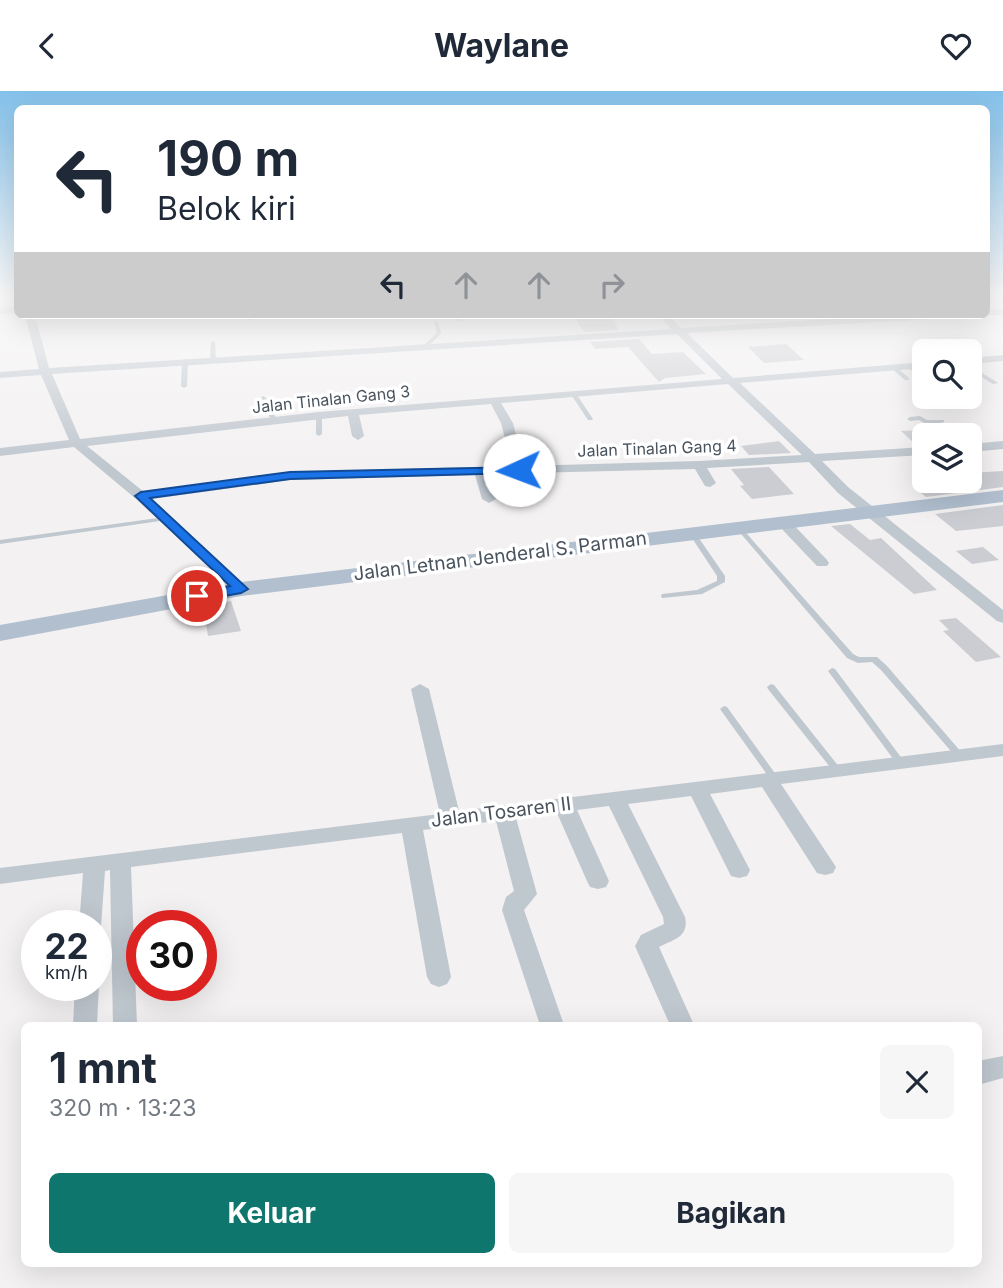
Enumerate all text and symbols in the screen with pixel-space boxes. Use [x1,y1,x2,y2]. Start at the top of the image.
text: Waylane [434,26,569,65]
icon: back [28,27,66,65]
icon: heart [937,27,975,65]
text: 190 m [157,129,299,188]
icon: left [42,133,133,224]
text: Belok kiri [157,189,296,228]
icon: left [374,266,412,304]
icon: ahead [447,266,485,304]
icon: ahead [520,266,558,304]
icon: right [593,266,631,304]
map controls [912,339,982,493]
button: search [912,339,982,409]
street label: Jalan Tinalan Gang 3 [251,381,411,417]
button: layers [912,423,982,493]
position arrow [482,433,556,507]
street label: Jalan Tinalan Gang 4 [577,435,737,461]
street label: Jalan Letnan Jenderal S. Parman [352,527,648,585]
pin [167,566,227,626]
icon: arrive [178,577,216,615]
street label: Jalan Tosaren II [430,792,572,832]
speed limit sign: 30 [126,910,217,1001]
text: 22 [44,925,89,967]
text: km/h [45,962,88,983]
text: 1 mnt [49,1042,157,1093]
button: close [880,1045,954,1119]
text: 320 m · 13:23 [49,1094,196,1122]
button: Keluar [49,1173,495,1253]
button: Bagikan [509,1173,954,1253]

